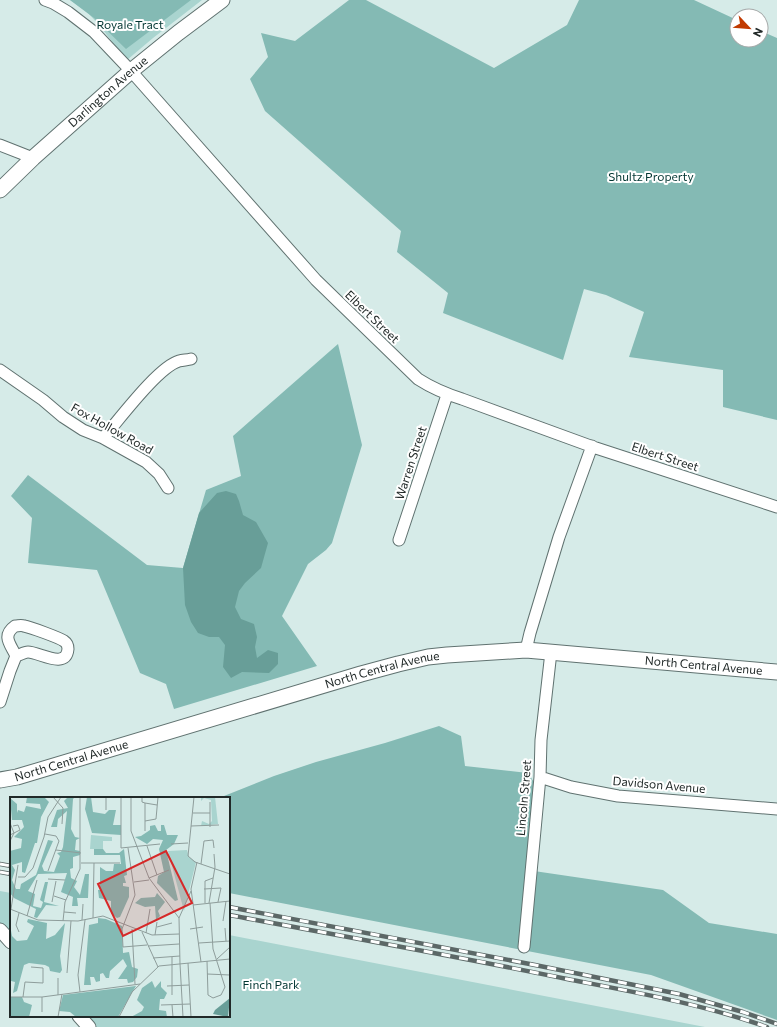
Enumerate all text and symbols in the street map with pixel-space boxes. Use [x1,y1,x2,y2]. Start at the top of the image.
north arrow [729,8,769,48]
park label: Royale Tract [96,17,164,31]
text: N [751,26,766,39]
street label: Darlington Avenue [65,53,150,130]
park label: Shultz Property [608,169,694,183]
street label: Elbert Street [343,287,403,346]
street label: Fox Hollow Road [69,400,156,456]
street label: Warren Street [392,424,429,501]
street label: Elbert Street [630,439,701,473]
street label: North Central Avenue [323,648,440,690]
street label: North Central Avenue [644,652,763,677]
street label: North Central Avenue [13,736,130,783]
street label: Lincoln Street [513,759,533,836]
street label: Davidson Avenue [612,773,706,795]
inset map [10,797,230,1017]
park label: Finch Park [242,977,300,991]

